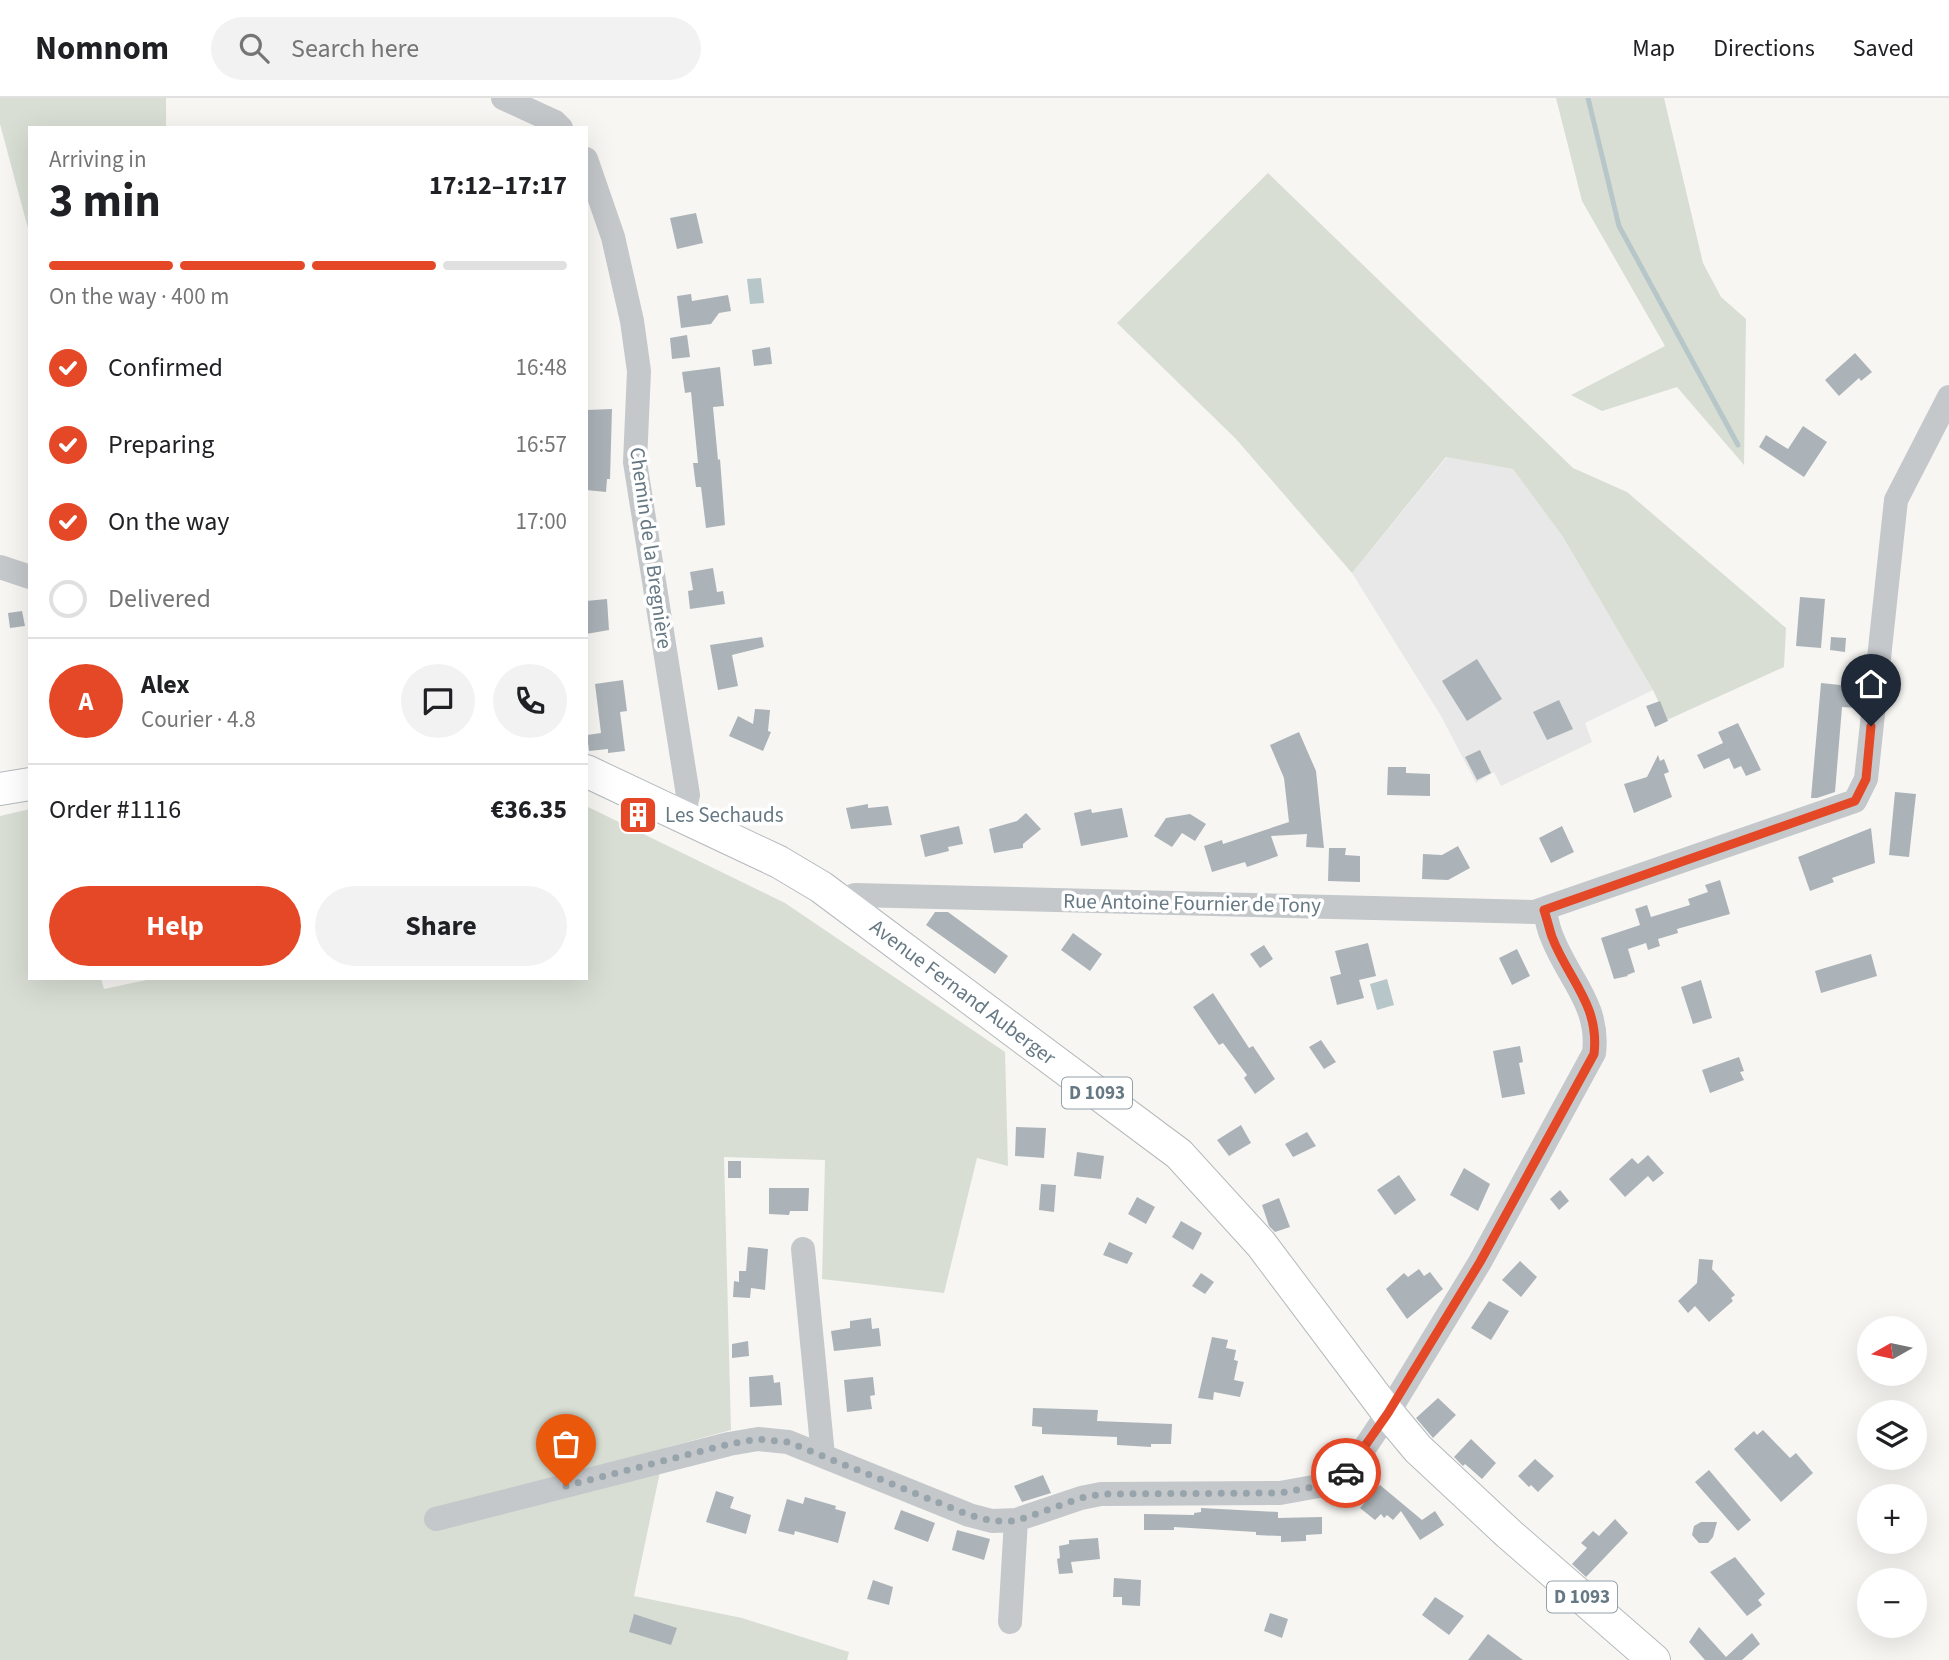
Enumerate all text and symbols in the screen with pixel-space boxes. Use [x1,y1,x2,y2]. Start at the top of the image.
search box [211,17,701,80]
text: Nomnom [35,25,169,72]
icon: search [235,29,273,67]
text: Search here [291,30,419,67]
text: Map [1632,31,1675,66]
text: Directions [1713,31,1815,66]
text: Saved [1853,31,1914,66]
text: Arriving in [49,143,147,176]
text: 17:12–17:17 [429,167,567,204]
text: 3 min [49,169,161,234]
text: On the way · 400 m [49,280,229,313]
icon: check [49,349,87,387]
text: Confirmed [108,349,223,386]
text: 16:48 [516,351,567,384]
icon: check [49,426,87,464]
text: Preparing [108,426,214,463]
text: 16:57 [516,428,567,461]
street label: Chemin de la Bregnière [622,445,680,651]
icon: check [49,503,87,541]
text: On the way [108,503,229,540]
text: 17:00 [516,505,567,538]
text: Delivered [108,580,211,617]
pin [1841,654,1901,726]
button: chat [401,664,475,738]
button: phone [493,664,567,738]
icon: home [1852,665,1890,703]
text: Alex [141,666,190,703]
text: A [79,683,93,720]
text: Courier · 4.8 [141,703,256,736]
text: Order #1116 [49,791,181,828]
text: €36.35 [491,791,567,828]
building icon: Les Sechauds [617,794,659,836]
place label: Les Sechauds [665,800,784,830]
button: Help [49,886,301,966]
button: Share [315,886,567,966]
street label: Rue Antoine Fournier de Tony [1063,886,1321,920]
street label: Avenue Fernand Auberger [864,912,1063,1072]
road number: D 1093 [1062,1077,1132,1108]
north arrow [1857,1316,1927,1386]
map controls [1857,1316,1927,1638]
button: layers [1857,1400,1927,1470]
pin [536,1414,596,1486]
icon: bag [547,1425,585,1463]
courier [1311,1438,1381,1508]
icon: car [1327,1454,1365,1492]
button: + [1857,1484,1927,1554]
button: − [1857,1568,1927,1638]
road number: D 1093 [1547,1582,1617,1612]

